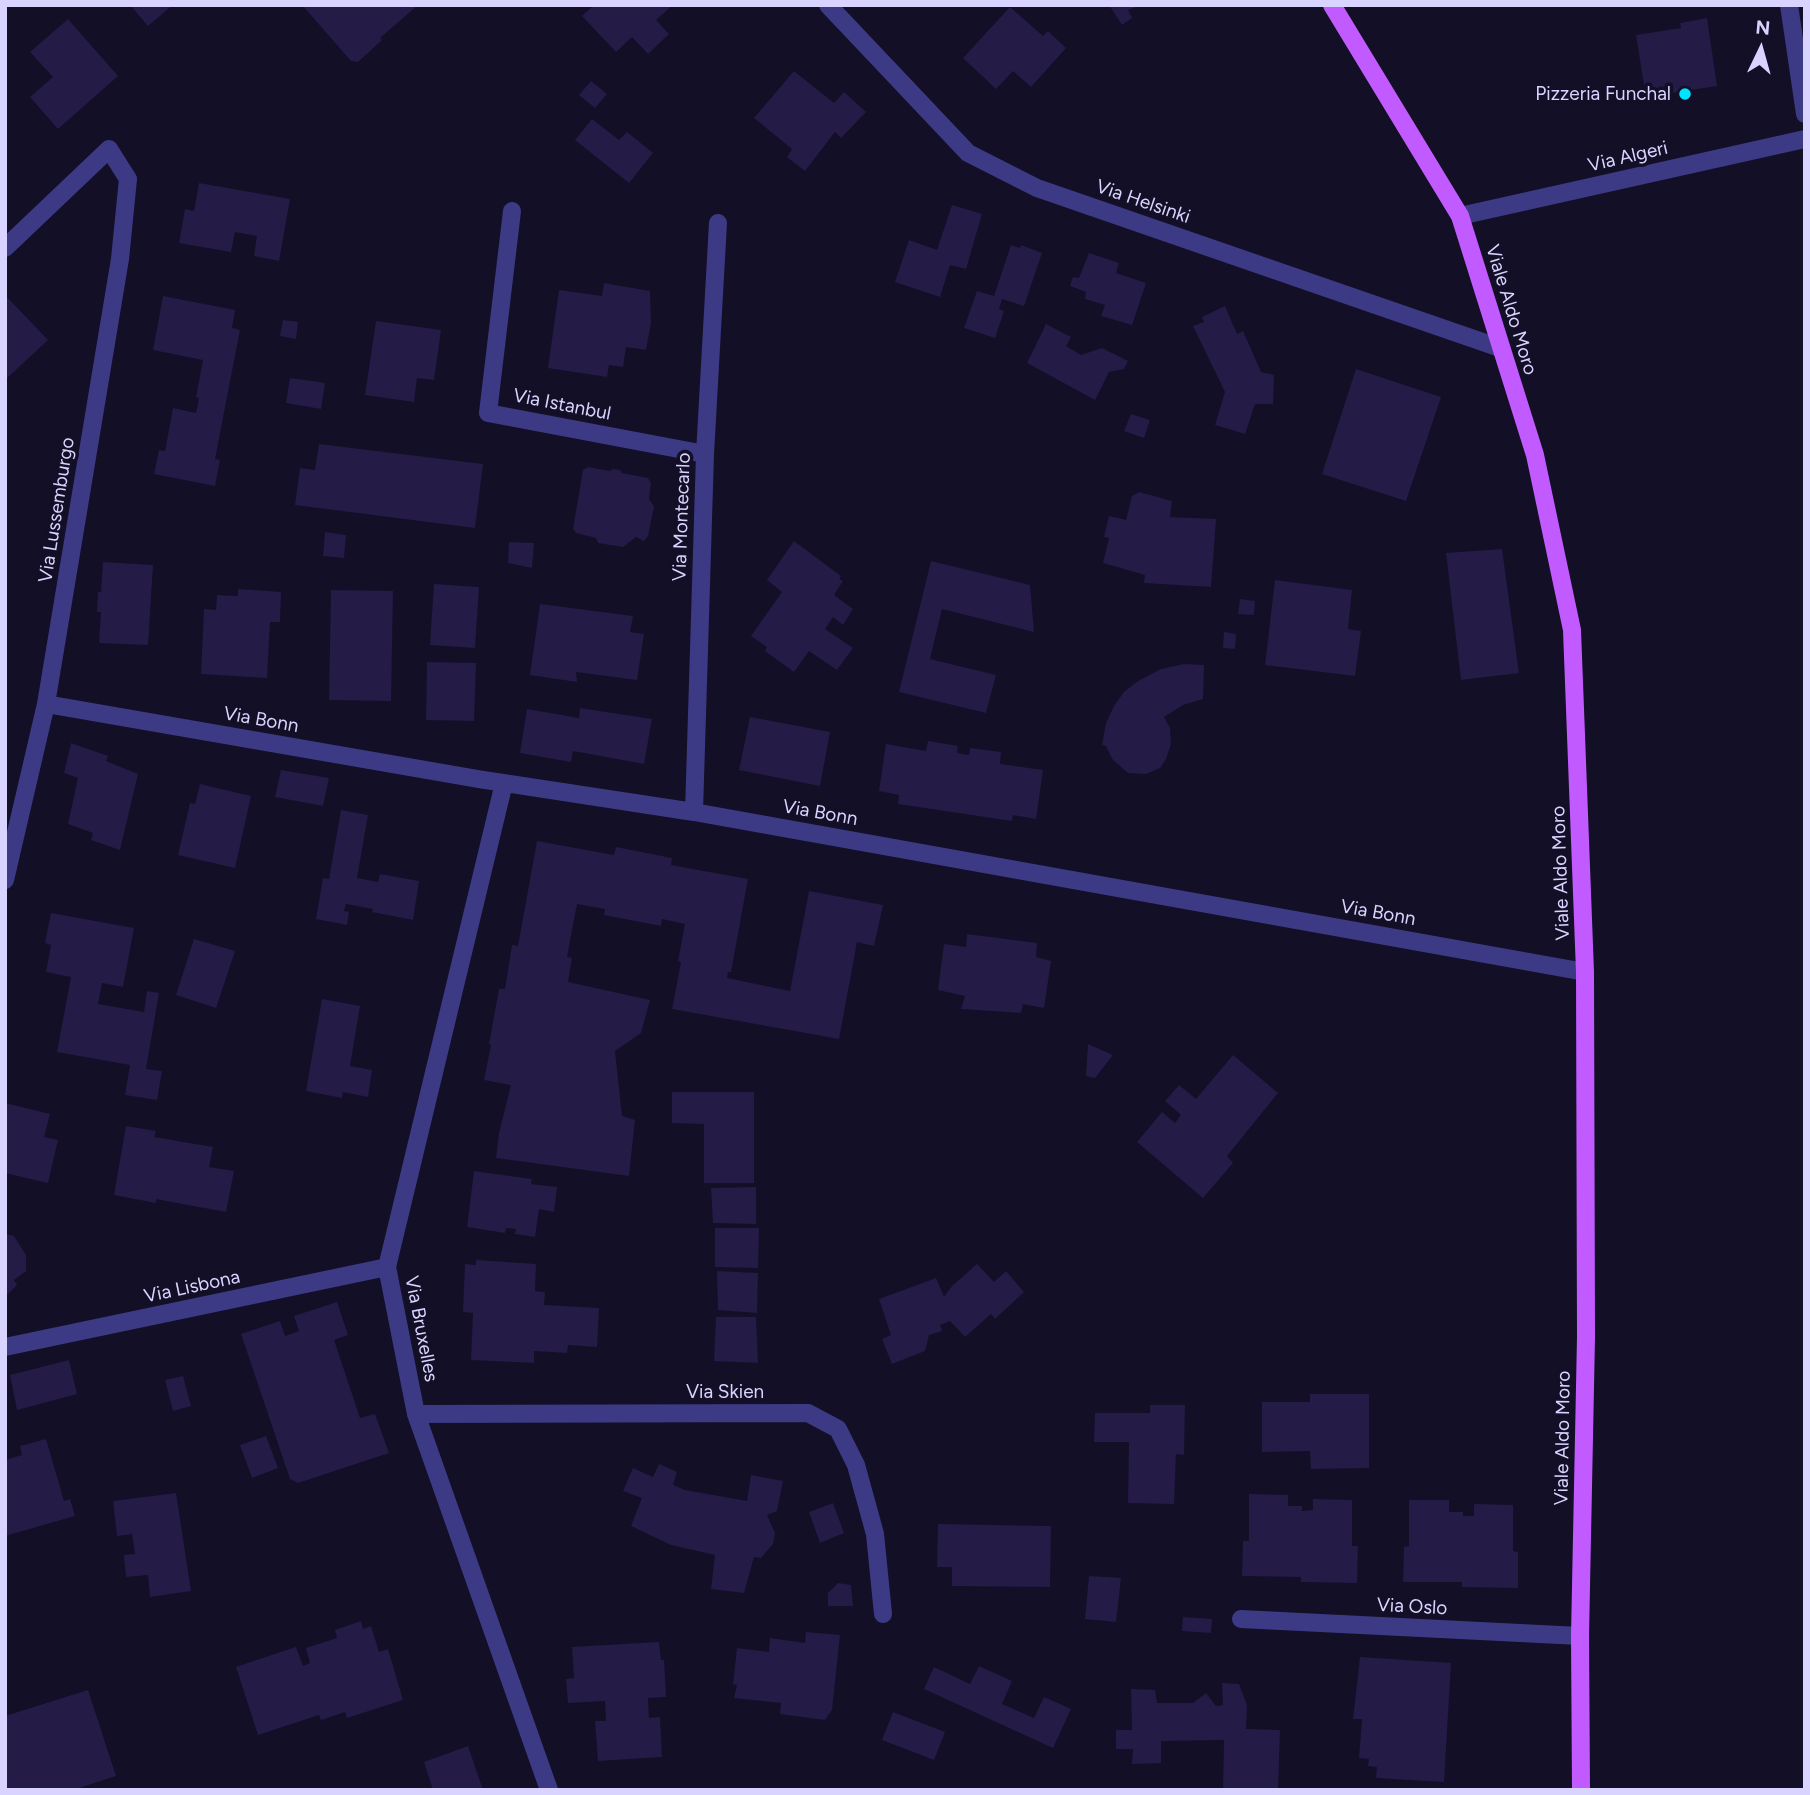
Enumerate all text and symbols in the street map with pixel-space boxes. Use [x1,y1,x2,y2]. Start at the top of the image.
north arrow [1726,14,1796,84]
text: N [1755,15,1771,40]
place label: Pizzeria Funchal [1535,83,1671,105]
marker: Pizzeria Funchal [1677,86,1693,102]
street label: Via Algeri [1586,137,1670,177]
street label: Via Helsinki [1093,175,1193,229]
street label: Viale Aldo Moro [1480,242,1542,378]
street label: Via Istanbul [511,384,613,426]
street label: Via Lussemburgo [34,436,80,584]
street label: Via Montecarlo [668,452,696,582]
street label: Via Bonn [222,702,300,738]
street label: Via Bonn [781,795,859,831]
street label: Viale Aldo Moro [1547,805,1575,941]
street label: Via Bonn [1339,895,1417,931]
street label: Via Lisbona [142,1266,242,1308]
street label: Via Bruxelles [400,1274,442,1384]
street label: Viale Aldo Moro [1550,1370,1576,1506]
street label: Via Skien [686,1381,764,1403]
street label: Via Oslo [1376,1594,1448,1620]

